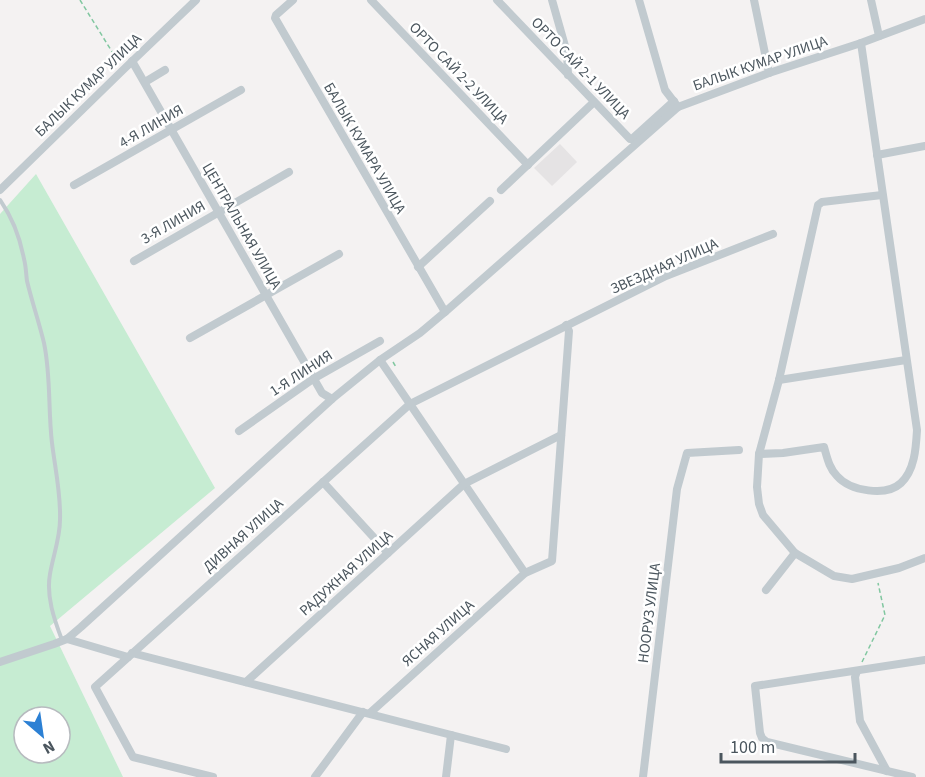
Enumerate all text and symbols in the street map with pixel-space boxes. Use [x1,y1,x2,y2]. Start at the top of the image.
street label: ОРТО САЙ 2-1 УЛИЦА [526,13,636,125]
street label: ОРТО САЙ 2-2 УЛИЦА [404,18,514,130]
street label: БАЛЫК КУМАР УЛИЦА [30,28,147,142]
street label: БАЛЫК КУМАР УЛИЦА [690,30,831,96]
street label: БАЛЫК КУМАРА УЛИЦА [318,79,411,218]
street label: 4-Я ЛИНИЯ [115,100,187,153]
street label: ЦЕНТРАЛЬНАЯ УЛИЦА [197,159,287,294]
street label: 3-Я ЛИНИЯ [137,196,209,249]
street label: ЗВЕЗДНАЯ УЛИЦА [607,233,722,300]
street label: 1-Я ЛИНИЯ [266,345,337,402]
street label: ДИВНАЯ УЛИЦА [199,493,289,577]
street label: РАДУЖНАЯ УЛИЦА [295,525,398,621]
street label: НООРУЗ УЛИЦА [633,561,666,664]
street label: ЯСНАЯ УЛИЦА [398,595,480,672]
north arrow [12,705,72,765]
scale bar [721,726,854,764]
text: N [39,735,59,759]
text: 100 m [730,735,775,760]

